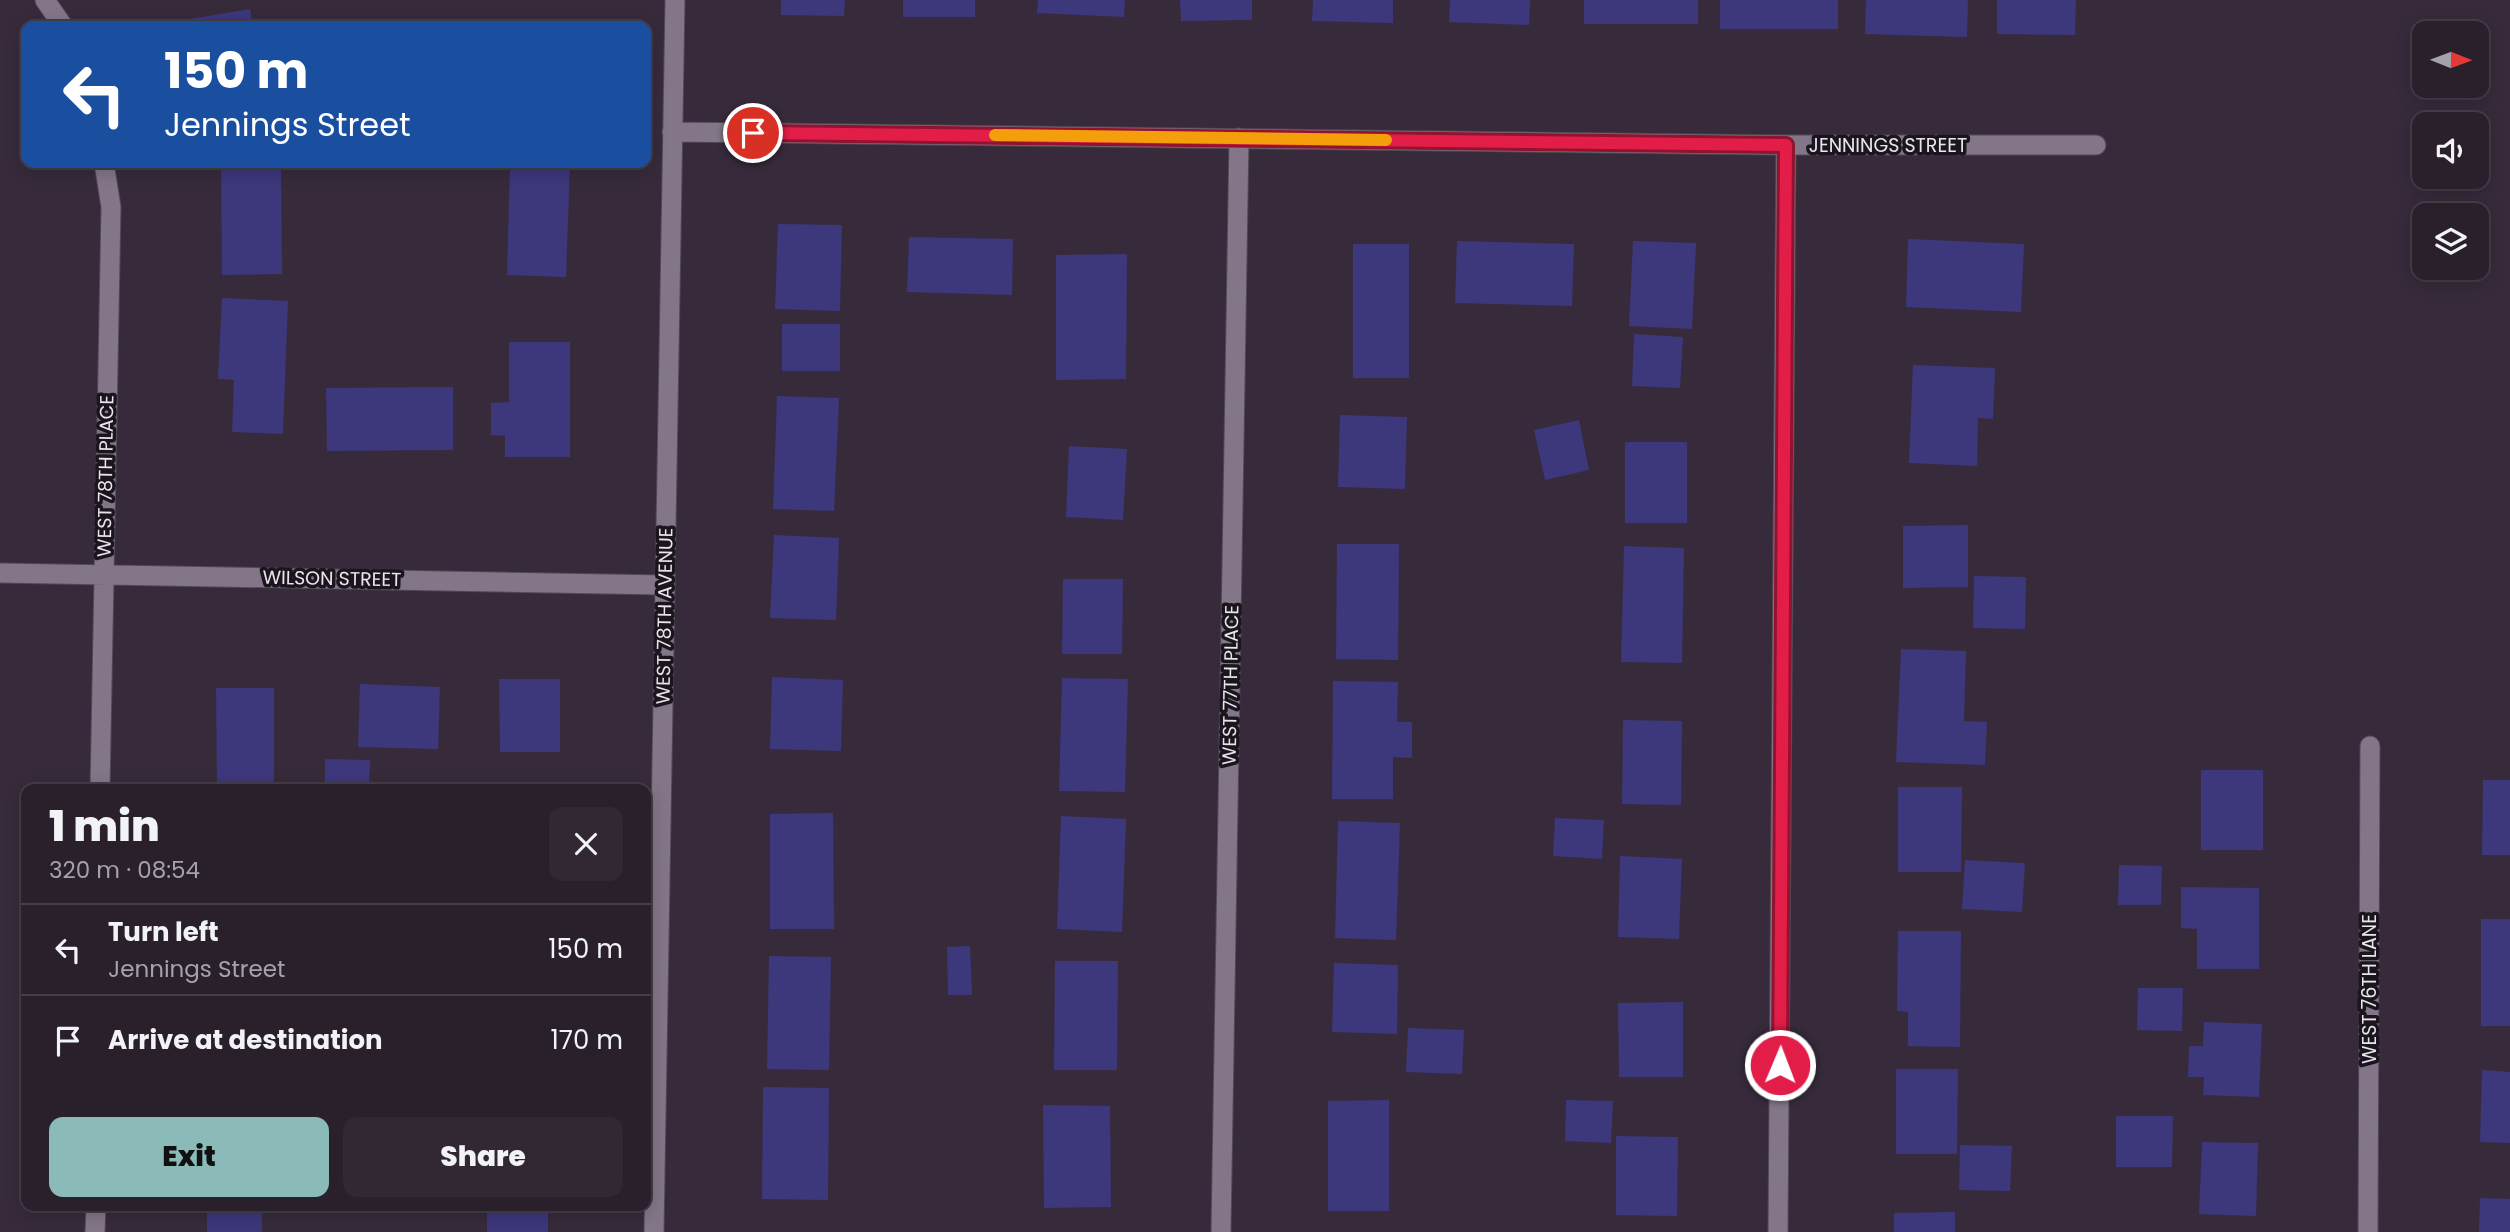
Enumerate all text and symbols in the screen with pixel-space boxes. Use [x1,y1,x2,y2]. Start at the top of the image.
north arrow [2412,21,2488,98]
map controls [2412,21,2489,280]
text: 150 m [164,37,309,105]
icon: left [49,49,140,140]
text: Jennings Street [164,102,411,147]
pin [723,103,783,163]
button: sound [2412,112,2489,189]
icon: arrive [734,114,772,152]
street label: JENNINGS STREET [1809,132,1967,159]
button: layers [2412,203,2489,280]
street label: WEST 78TH PLACE [91,395,120,557]
street label: WEST 78TH AVENUE [649,527,680,705]
street label: WILSON STREET [262,564,402,593]
street label: WEST 77TH PLACE [1216,605,1245,765]
text: 1 min [49,797,160,856]
button: close [549,807,623,881]
text: 320 m · 08:54 [49,854,200,886]
text: Turn left [108,914,219,950]
street label: WEST 76TH LANE [2356,914,2383,1064]
icon: left [49,931,87,969]
text: 150 m [548,931,623,967]
text: Jennings Street [108,953,285,985]
icon: arrive [49,1022,87,1060]
text: Arrive at destination [108,1022,383,1058]
text: 170 m [550,1022,623,1058]
position arrow [1743,1028,1817,1102]
button: Exit [49,1117,329,1197]
button: Share [343,1117,623,1197]

